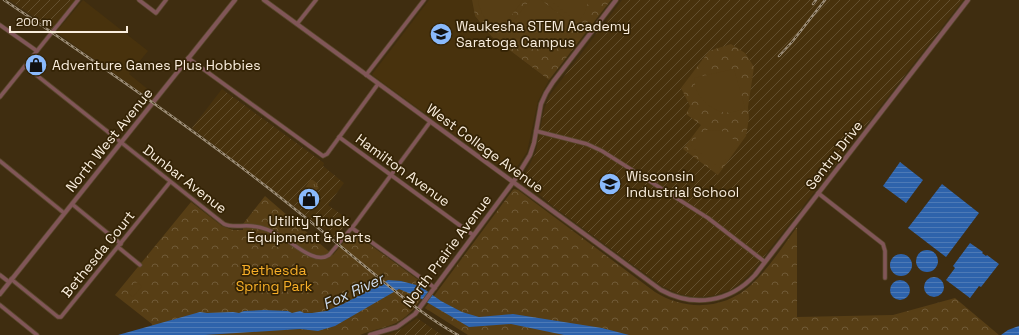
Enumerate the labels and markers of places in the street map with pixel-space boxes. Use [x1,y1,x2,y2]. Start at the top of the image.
place label: Waukesha STEM Academy Saratoga Campus [456,17,630,51]
school or university icon: Waukesha STEM Academy Saratoga Campus [428,21,454,47]
shop icon: Adventure Games Plus Hobbies [23,52,49,78]
place label: Adventure Games Plus Hobbies [52,56,261,74]
place label: Wisconsin Industrial School [626,167,739,201]
school or university icon: Wisconsin Industrial School [597,171,623,197]
shop icon: Utility Truck Equipment & Parts [296,186,322,212]
place label: Utility Truck Equipment & Parts [247,212,371,246]

